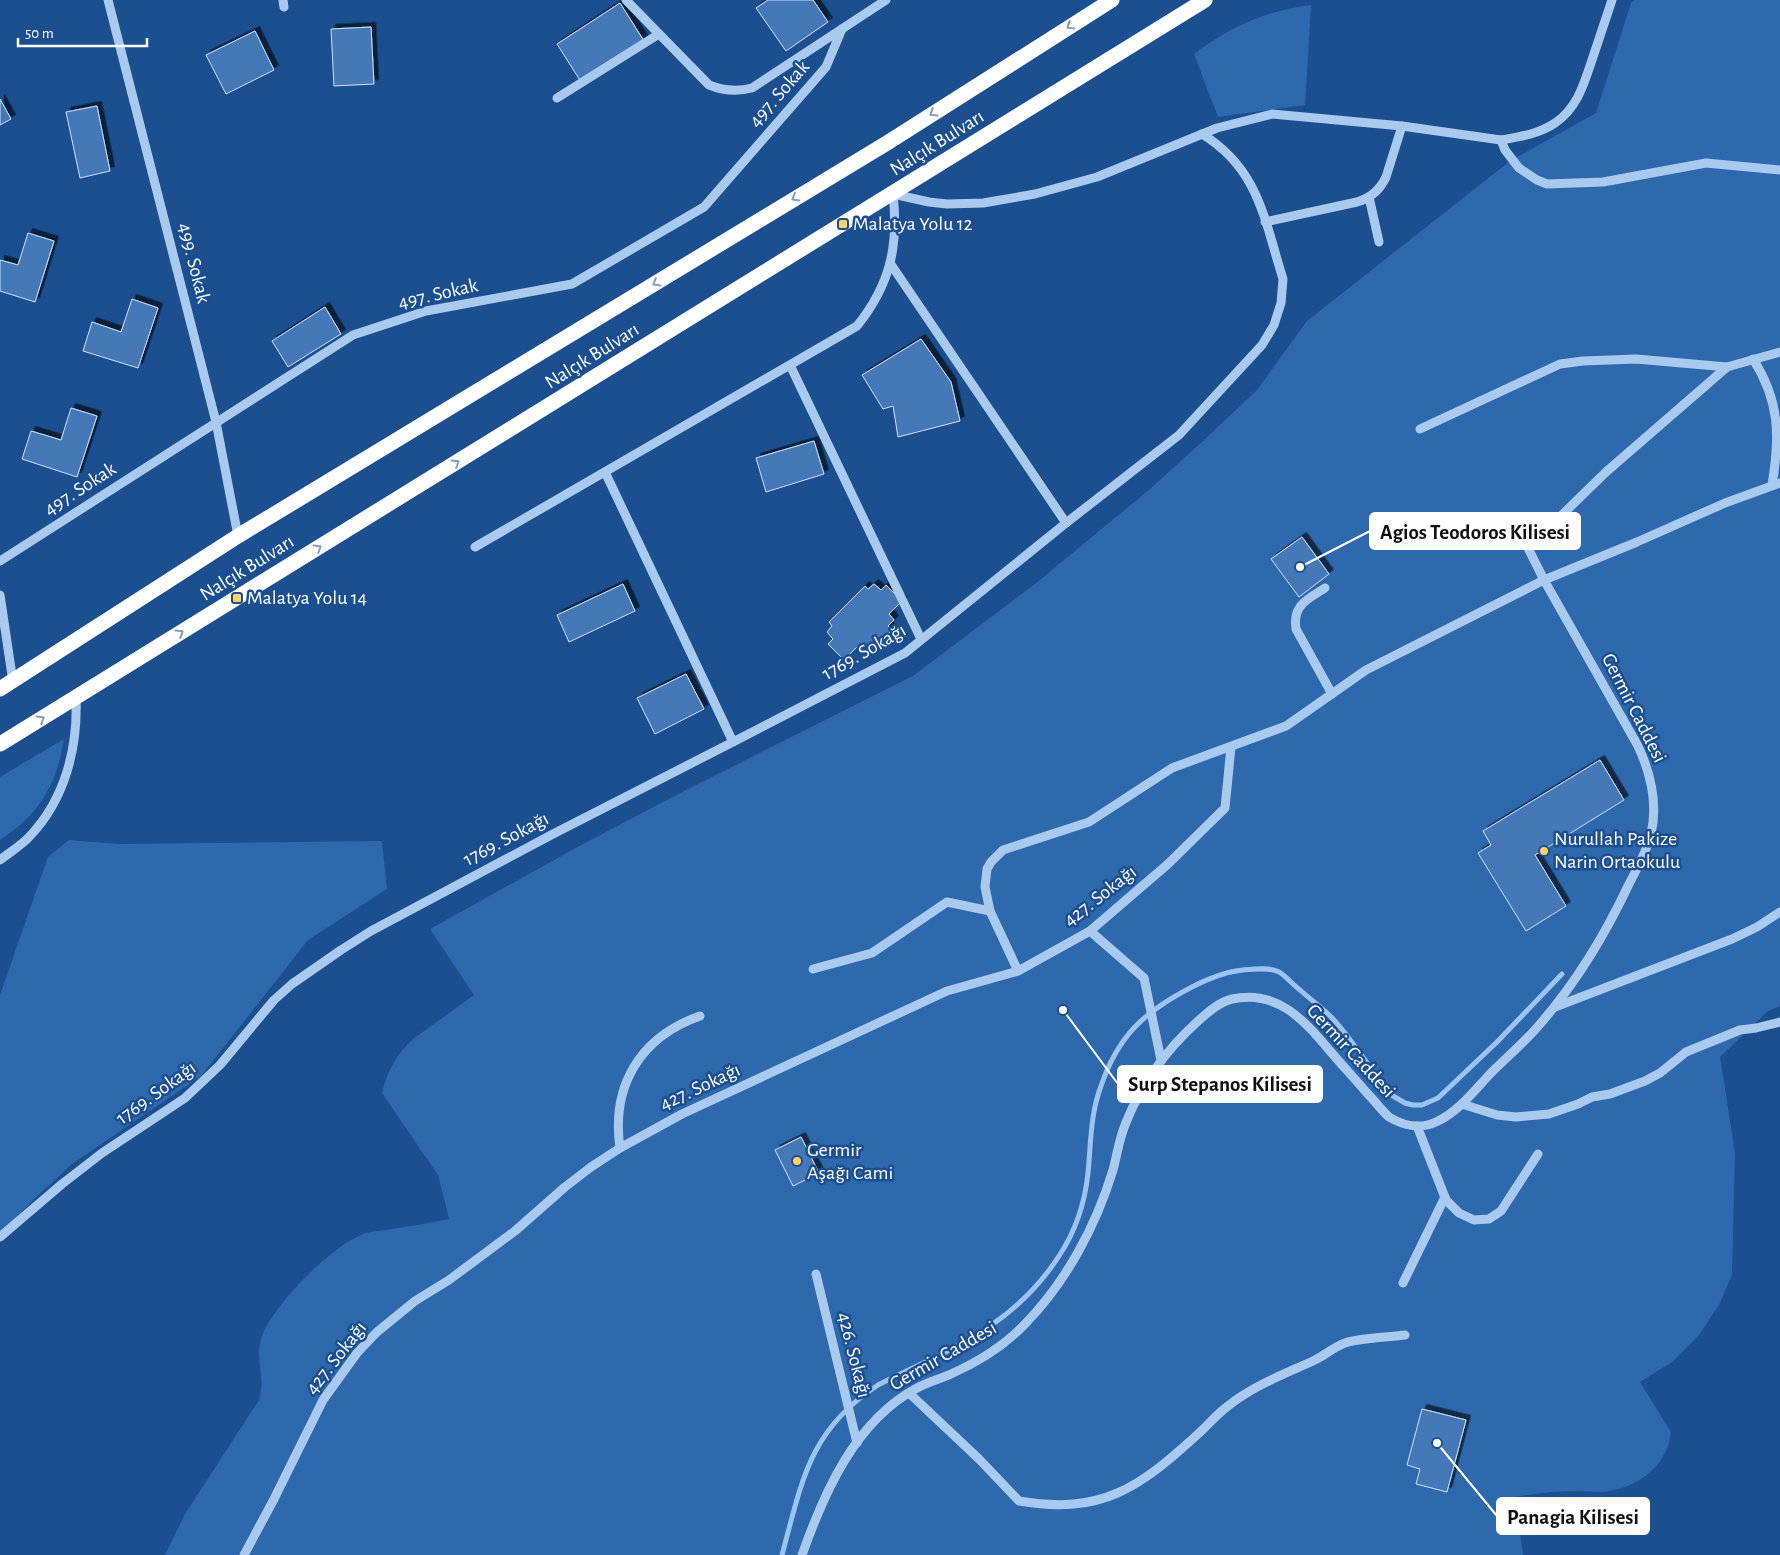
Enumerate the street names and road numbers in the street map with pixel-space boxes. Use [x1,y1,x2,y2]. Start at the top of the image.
street label: 497. Sokak [745,57,813,131]
street label: Nalçık Bulvarı [886,106,988,180]
street label: 499. Sokak [174,221,214,305]
street label: 497. Sokak [396,275,480,313]
street label: Nalçık Bulvarı [541,319,643,393]
street label: 497. Sokak [41,459,119,519]
street label: Nalçık Bulvarı [196,531,298,605]
street label: 1769. Sokağı [819,620,909,684]
street label: Germir Caddesi [1598,650,1670,766]
street label: 1769. Sokağı [460,808,552,870]
street label: 427. Sokağı [1060,862,1140,930]
street label: Germir Caddesi [1303,1000,1399,1102]
street label: 1769. Sokağı [112,1057,200,1129]
street label: 427. Sokağı [657,1060,743,1114]
street label: 426. Sokağı [834,1310,874,1400]
street label: Germir Caddesi [886,1317,1000,1395]
street label: 427. Sokağı [302,1318,370,1398]

